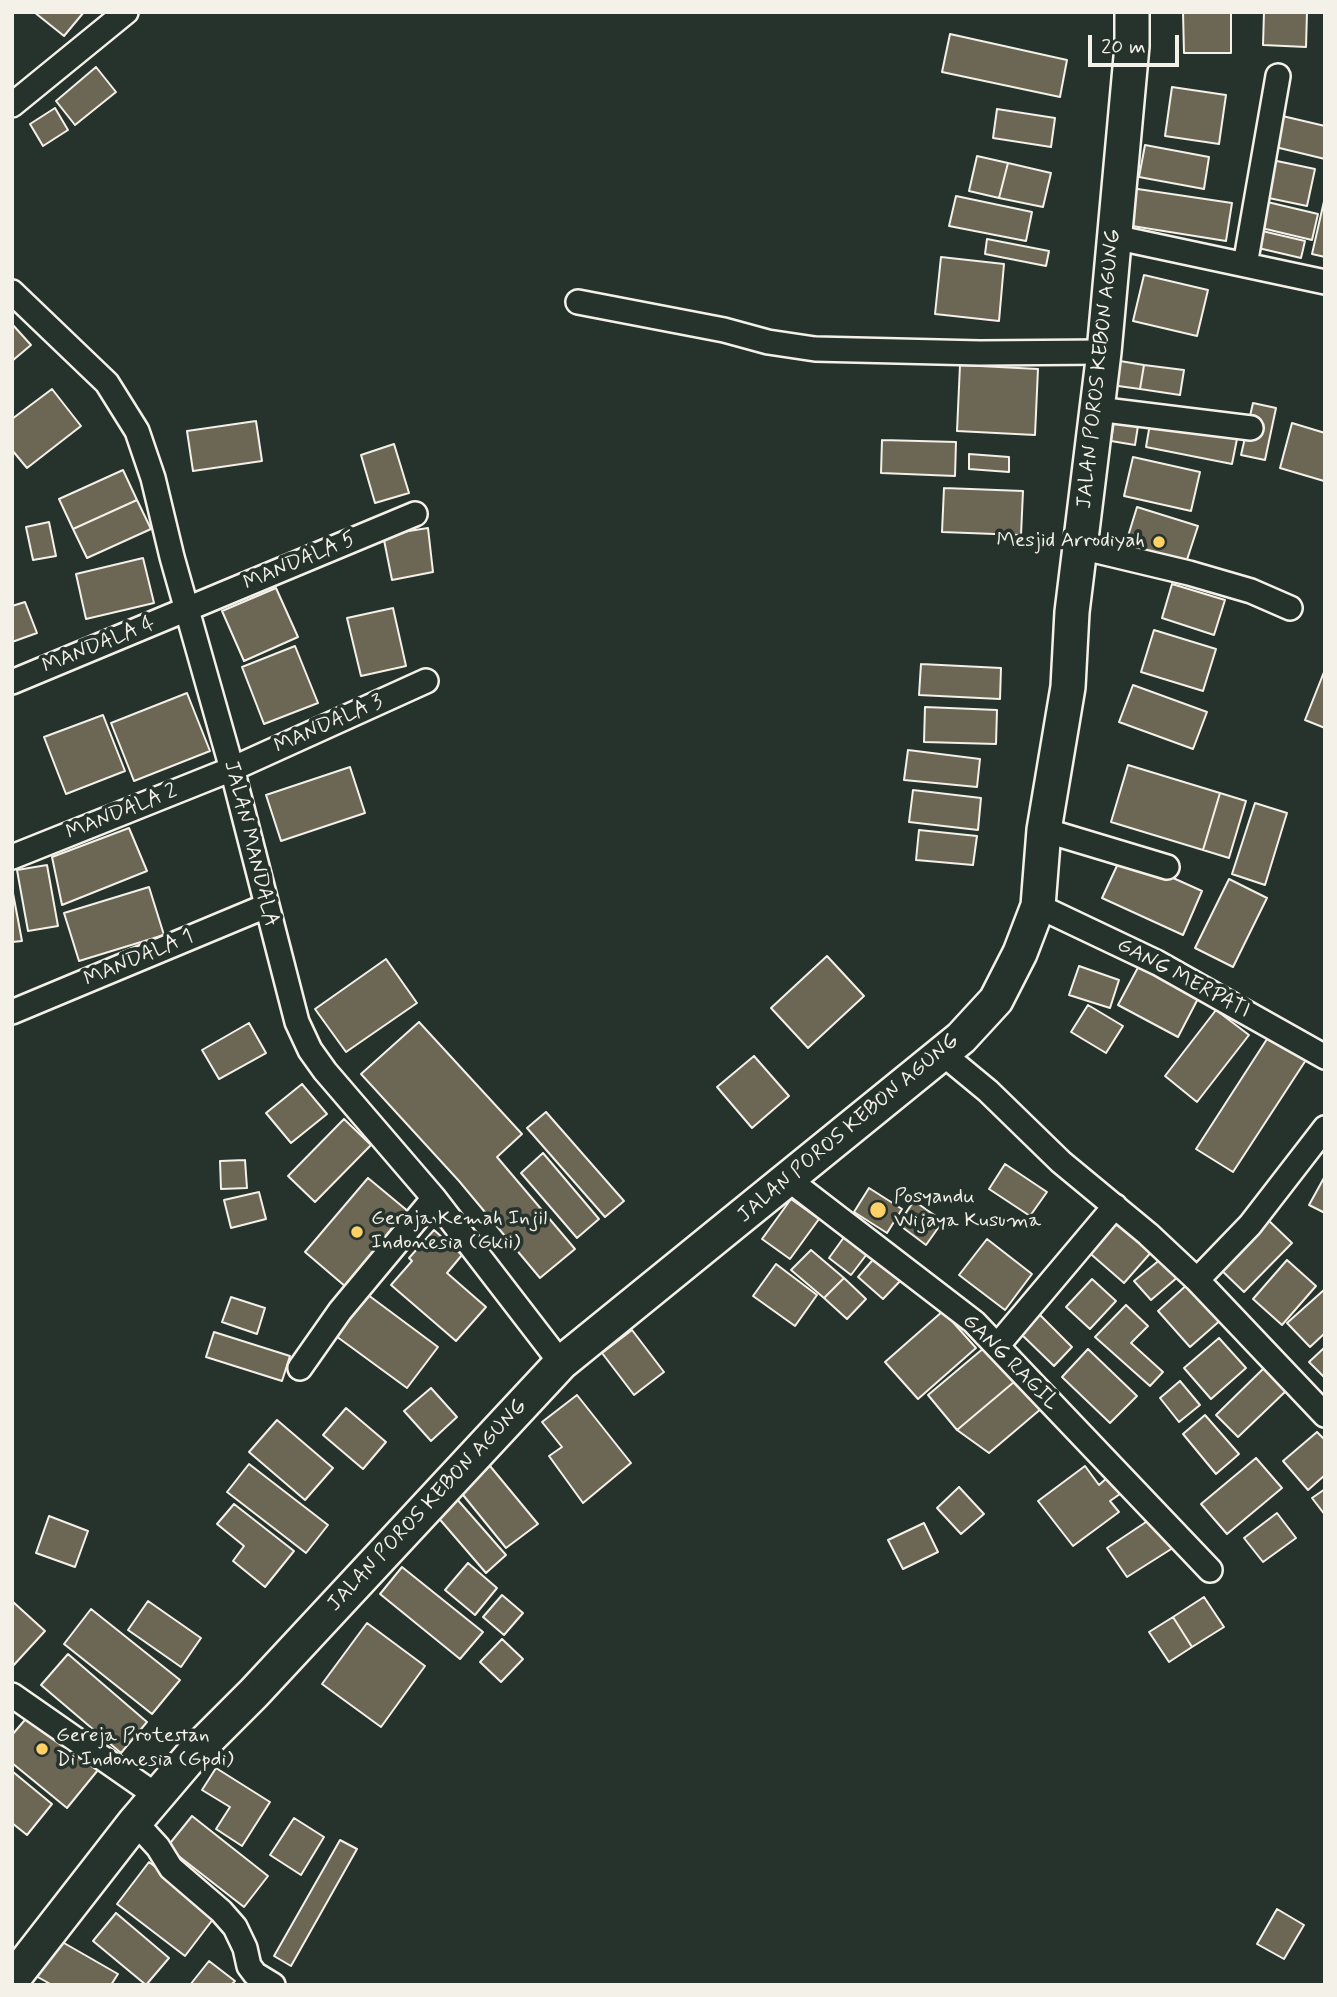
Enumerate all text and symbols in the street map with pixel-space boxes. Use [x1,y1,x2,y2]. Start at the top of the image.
scale bar [1092,21,1183,65]
text: 20 m [1101,33,1146,61]
street label: JALAN POROS KEBON AGUNG [1073,228,1127,510]
street label: MANDALA 5 [240,527,360,597]
place label: Mesjid Arrodiyah [997,529,1145,555]
marker: Mesjid Arrodiyah [1151,534,1167,550]
street label: MANDALA 4 [39,612,159,680]
street label: MANDALA 3 [271,690,387,760]
street label: JALAN MANDALA [217,758,283,930]
street label: MANDALA 2 [63,779,181,847]
street label: MANDALA 1 [81,925,197,993]
street label: GANG MERPATI [1112,933,1254,1025]
street label: JALAN POROS KEBON AGUNG [733,1029,965,1229]
place label: Posyandu Wijaya Kusuma [894,1185,1041,1235]
marker: Posyandu Wijaya Kusuma [868,1200,888,1220]
place label: Geraja Kemah Injil Indonesia (Gkii) [371,1207,547,1257]
marker: Geraja Kemah Injil Indonesia (Gkii) [349,1224,365,1240]
street label: GANG RAGIL [956,1309,1064,1417]
street label: JALAN POROS KEBON AGUNG [323,1395,533,1617]
place label: Gereja Protestan Di Indonesia (Gpdi) [56,1724,234,1774]
marker: Gereja Protestan Di Indonesia (Gpdi) [34,1741,50,1757]

